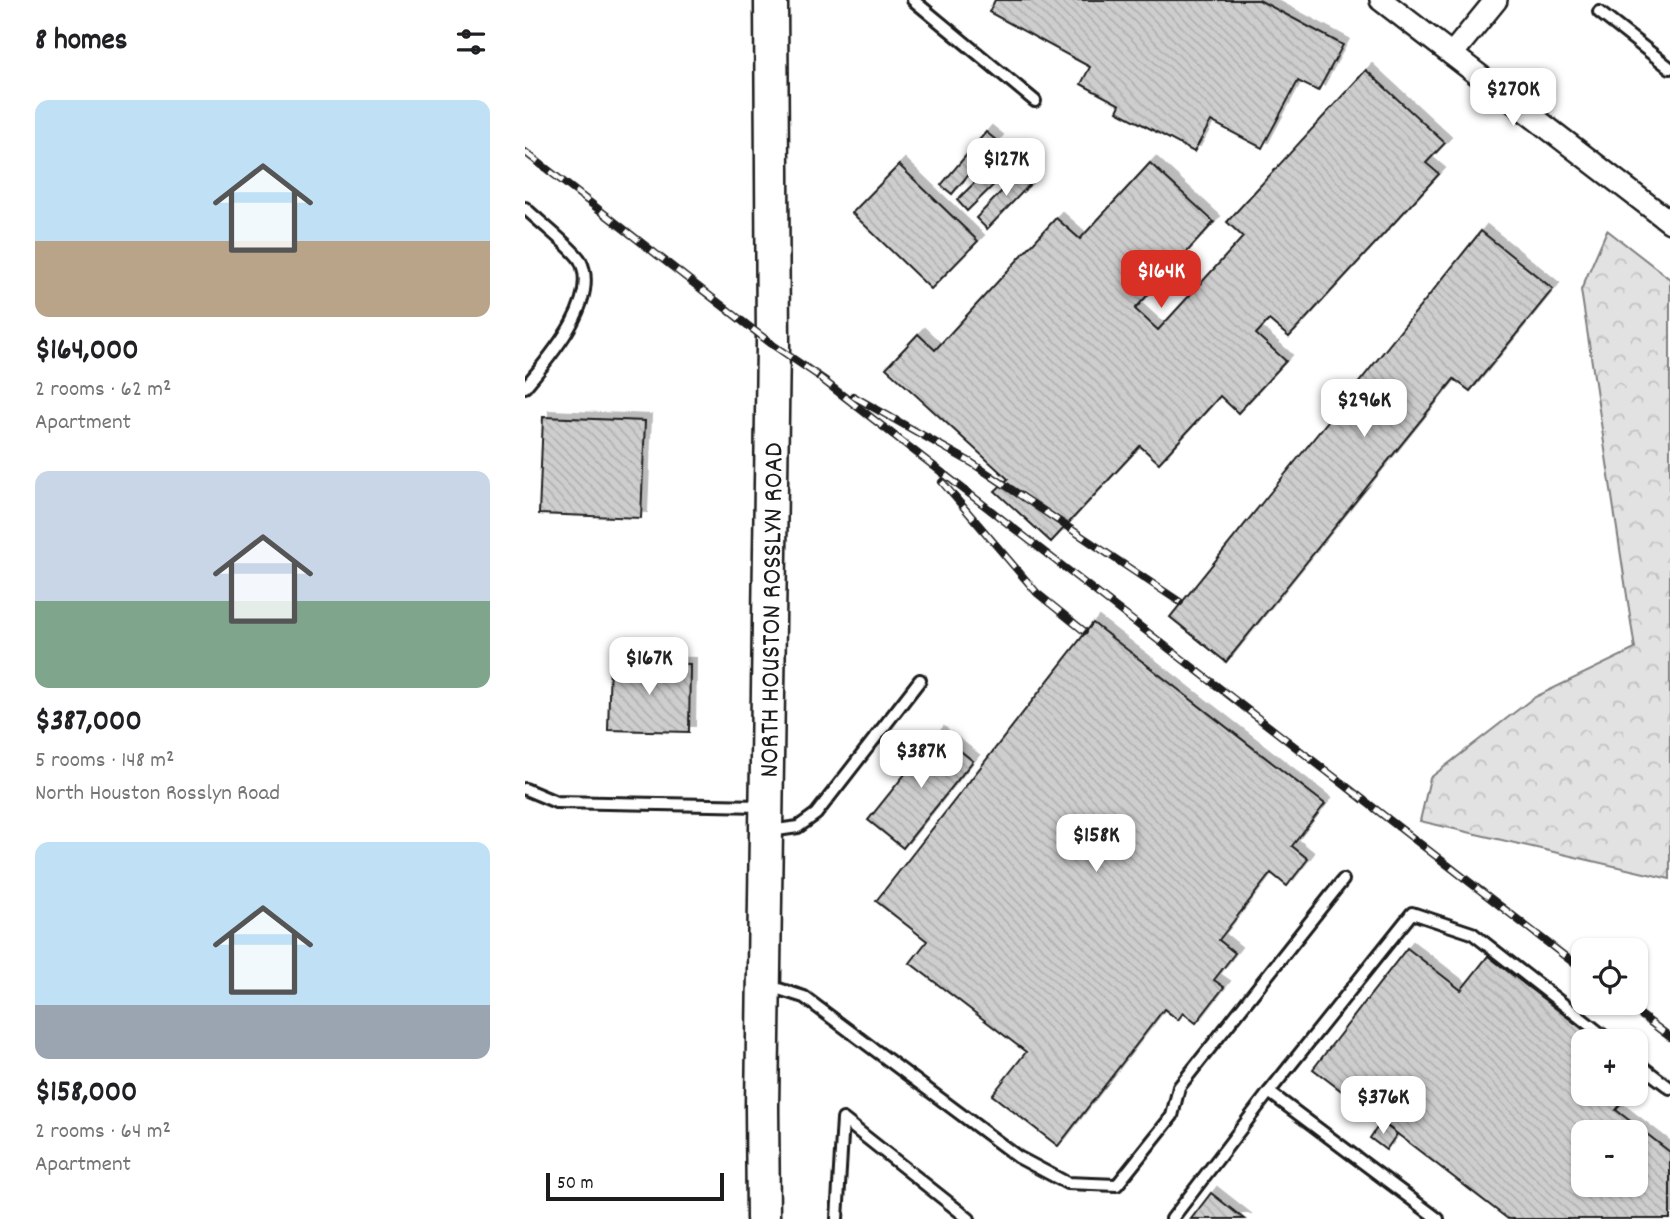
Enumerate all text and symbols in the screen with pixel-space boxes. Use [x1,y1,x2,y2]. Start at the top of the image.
text: 8 homes [35,21,127,64]
icon: filters [452,23,490,61]
pin: $270K [1464,68,1562,128]
text: $270K [1486,74,1540,107]
pin: $127K [957,138,1055,198]
text: $127K [983,144,1029,177]
icon: home [200,145,326,271]
pin: $164K [1112,250,1210,310]
text: $164K [1137,256,1185,289]
text: $164,000 [35,331,139,374]
text: 2 rooms · 62 m² [35,374,171,407]
pin: $296K [1315,380,1413,439]
text: $296K [1337,385,1391,418]
text: Apartment [35,407,131,440]
street label: NORTH HOUSTON ROSSLYN ROAD [752,442,797,778]
icon: home [200,516,326,642]
pin: $167K [600,638,698,697]
text: $167K [625,643,673,676]
text: $387,000 [35,702,142,745]
pin: $387K [872,730,970,790]
text: $387K [896,736,946,769]
text: 5 rooms · 148 m² [35,745,174,778]
text: North Houston Rosslyn Road [35,778,280,811]
pin: $158K [1047,814,1145,874]
text: $158K [1072,820,1120,853]
icon: home [200,887,326,1013]
map controls [1571,938,1648,1197]
button: locate [1571,938,1648,1015]
button: + [1571,1029,1648,1106]
text: $158,000 [35,1073,137,1116]
pin: $376K [1334,1076,1432,1136]
text: $376K [1357,1082,1409,1115]
text: 2 rooms · 64 m² [35,1116,171,1149]
button: − [1571,1120,1648,1197]
text: Apartment [35,1149,131,1182]
scale bar [546,1170,725,1202]
text: 50 m [557,1171,594,1198]

